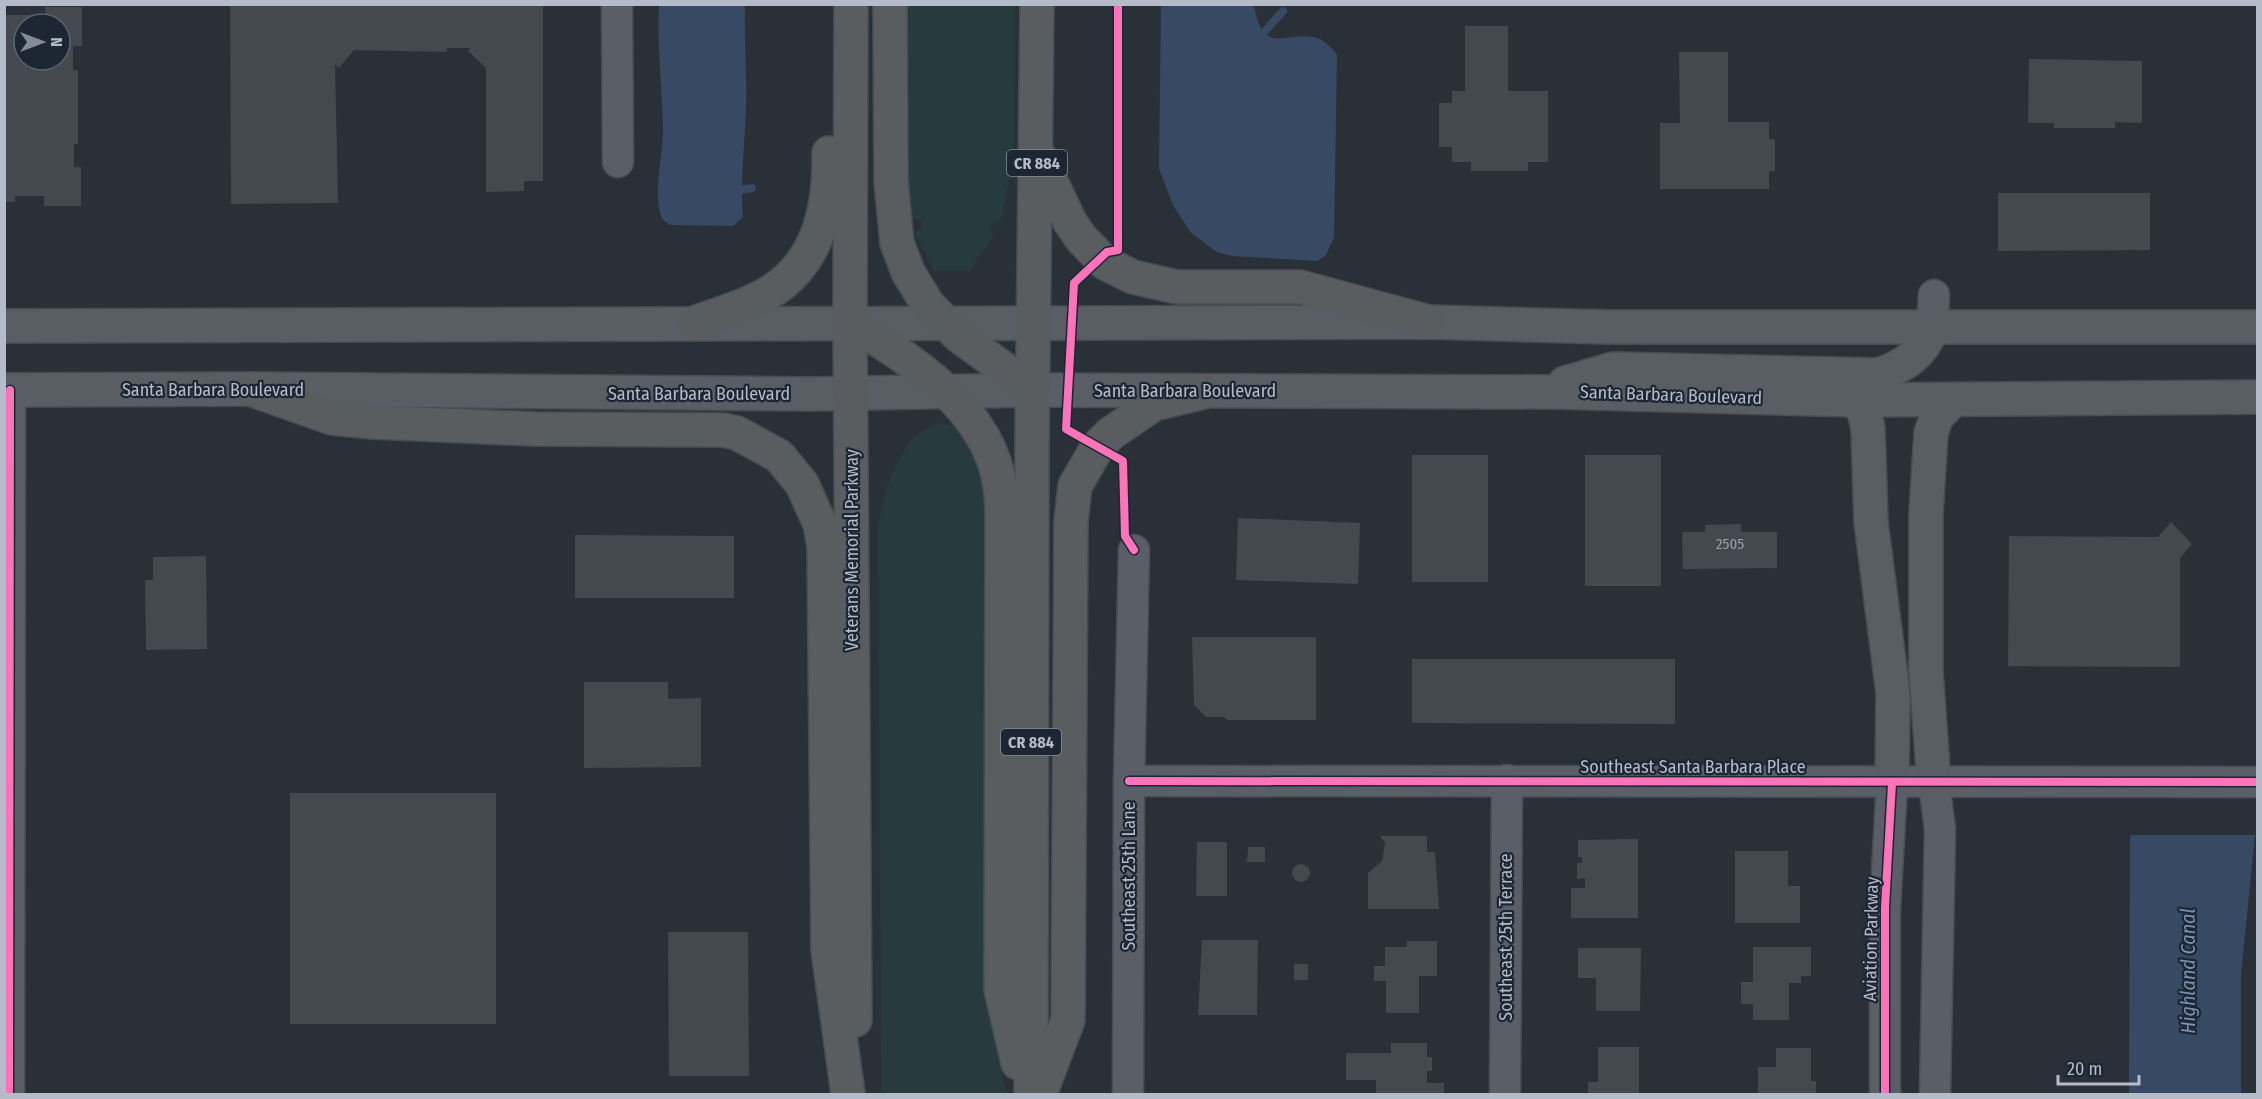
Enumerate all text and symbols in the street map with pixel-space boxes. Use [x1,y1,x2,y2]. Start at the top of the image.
north arrow [12,12,72,72]
text: N [47,37,66,47]
road number: CR 884 [1007,150,1067,176]
street label: Santa Barbara Boulevard [122,379,304,401]
street label: Santa Barbara Boulevard [1094,380,1276,402]
street label: Santa Barbara Boulevard [1580,381,1762,409]
street label: Santa Barbara Boulevard [608,383,790,405]
street label: Veterans Memorial Parkway [841,449,863,651]
house number: 2505 [1716,535,1744,553]
road number: CR 884 [1001,729,1061,755]
street label: Southeast Santa Barbara Place [1580,756,1806,778]
street label: Southeast 25th Lane [1118,801,1140,951]
street label: Southeast 25th Terrace [1495,853,1517,1021]
street label: Aviation Parkway [1859,877,1883,1001]
water label: Highland Canal [2176,908,2200,1034]
scale bar [2058,1048,2139,1086]
text: 20 m [2067,1058,2102,1080]

